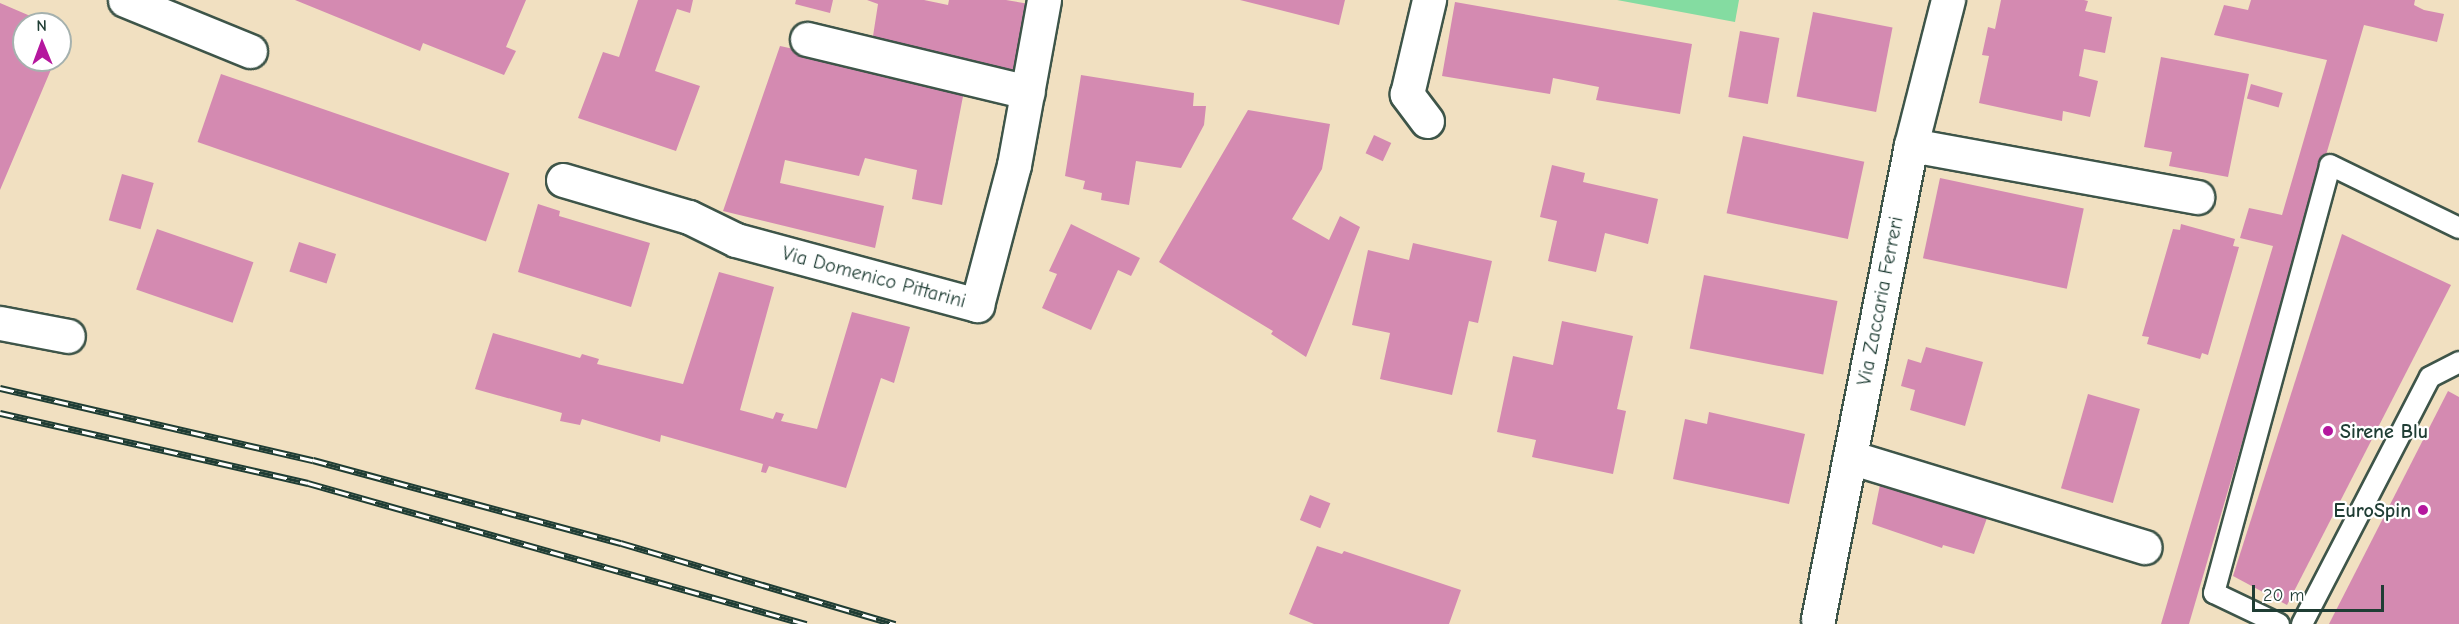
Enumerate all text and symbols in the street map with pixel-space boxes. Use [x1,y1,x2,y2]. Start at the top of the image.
north arrow [12,12,72,72]
text: N [36,17,47,35]
street label: Via Zaccaria Ferreri [1852,214,1908,388]
street label: Via Domenico Pittarini [779,241,969,313]
place label: Sirene Blu [2340,419,2428,443]
marker: Sirene Blu [2321,424,2335,438]
place label: EuroSpin [2334,498,2411,522]
marker: EuroSpin [2416,503,2430,517]
scale bar [2255,573,2387,611]
text: 20 m [2263,585,2304,606]

